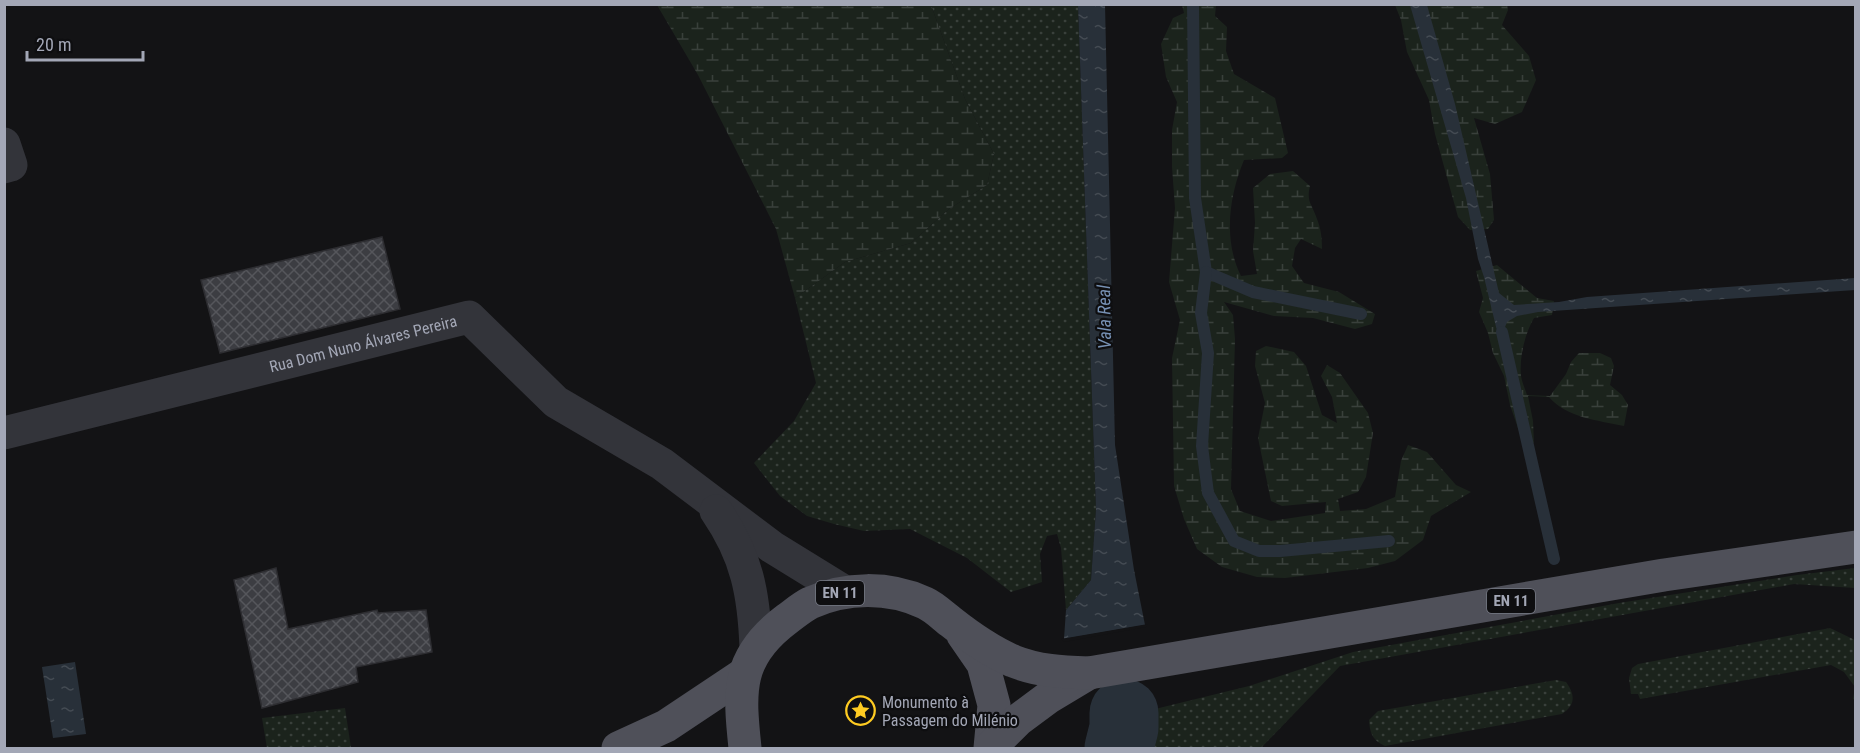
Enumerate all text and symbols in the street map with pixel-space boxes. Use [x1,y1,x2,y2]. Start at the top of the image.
scale bar [27,24,142,62]
text: 20 m [36,34,71,55]
water label: Vala Real [1093,284,1115,349]
street label: Rua Dom Nuno Álvares Pereira [267,311,459,376]
road number: EN 11 [816,581,864,605]
road number: EN 11 [1487,589,1535,613]
place label: Monumento à Passagem do Milénio [882,693,1018,730]
place icon: Monumento à Passagem do Milénio [845,695,877,727]

